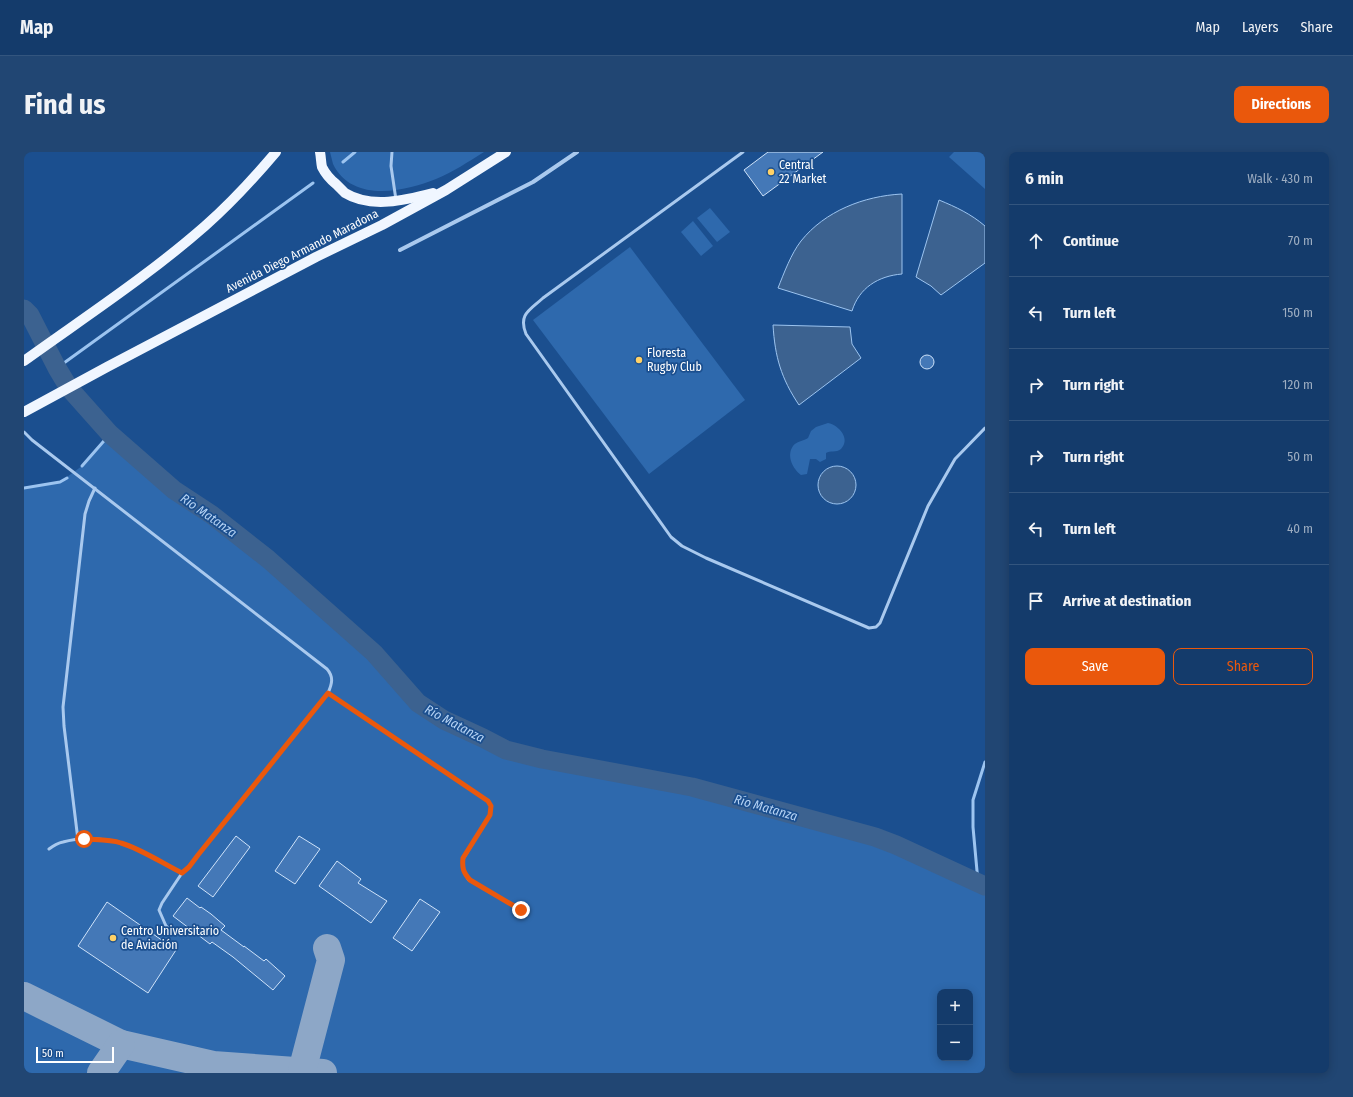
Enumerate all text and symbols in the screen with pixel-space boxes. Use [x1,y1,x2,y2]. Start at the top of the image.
text: Map [20,16,53,39]
text: Map [1196,19,1220,36]
text: Layers [1242,19,1278,36]
text: Share [1300,19,1333,36]
button: Directions [1234,86,1329,123]
text: Find us [24,88,106,121]
place label: Central 22 Market [779,158,826,186]
marker: Central 22 Market [766,167,776,177]
text: 6 min [1025,168,1064,189]
text: Walk · 430 m [1247,171,1313,186]
street label: Avenida Diego Armando Maradona [223,206,381,296]
icon: ahead [1025,230,1047,252]
text: Continue [1063,232,1119,250]
text: 70 m [1288,233,1313,248]
icon: left [1025,302,1047,324]
text: Turn left [1063,304,1116,322]
text: 150 m [1282,305,1313,320]
place label: Floresta Rugby Club [647,346,702,374]
marker: Floresta Rugby Club [634,355,644,365]
icon: right [1025,374,1047,396]
text: Turn right [1063,376,1124,394]
text: 120 m [1282,377,1313,392]
icon: right [1025,446,1047,468]
text: Turn right [1063,448,1124,466]
text: 50 m [1287,449,1313,464]
water label: Río Matanza [178,491,240,540]
icon: left [1025,518,1047,540]
text: Turn left [1063,520,1116,538]
text: 40 m [1287,521,1313,536]
icon: arrive [1025,590,1047,612]
text: Arrive at destination [1063,592,1191,610]
button: Save [1025,648,1165,685]
button: Share [1173,648,1313,685]
water label: Río Matanza [422,701,487,746]
water label: Río Matanza [732,791,800,824]
route start [75,830,93,848]
route end [512,901,530,919]
place label: Centro Universitario de Aviación [121,924,219,952]
marker: Centro Universitario de Aviación [108,933,118,943]
map controls [937,989,973,1061]
button: + [937,989,973,1025]
button: − [937,1025,973,1061]
scale bar [36,1045,114,1064]
text: 50 m [42,1047,64,1060]

